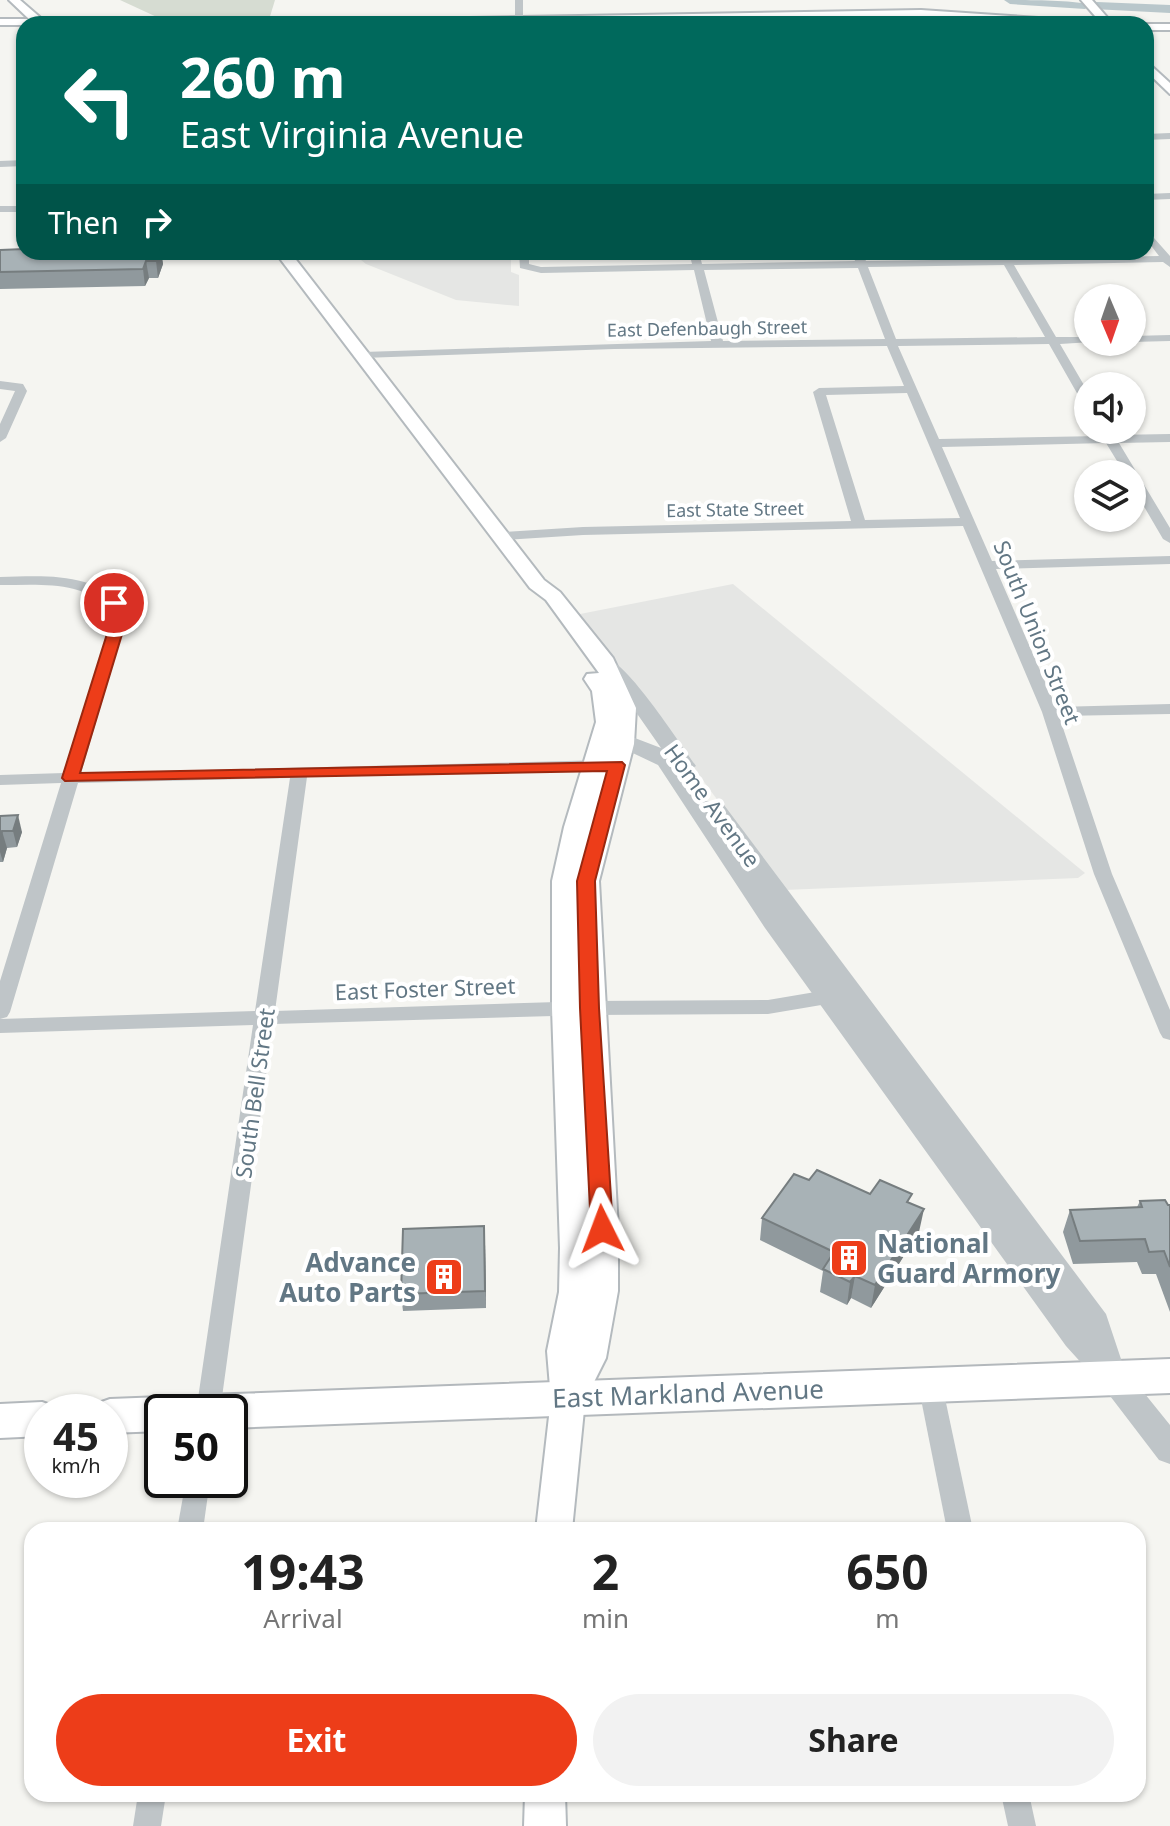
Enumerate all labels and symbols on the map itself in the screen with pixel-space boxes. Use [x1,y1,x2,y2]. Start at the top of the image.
north arrow [1074,284,1146,356]
street label: East Defenbaugh Street [607,314,808,342]
street label: East State Street [666,496,805,522]
street label: South Union Street [987,536,1089,728]
pin [80,569,148,637]
street label: Home Avenue [658,737,768,873]
street label: East Foster Street [334,970,516,1006]
street label: South Bell Street [227,1006,281,1180]
position arrow [560,1187,644,1271]
place label: National Guard Armory [877,1225,1060,1291]
building icon: National Guard Armory [828,1237,870,1279]
place label: Advance Auto Parts [279,1244,416,1310]
building icon: Advance Auto Parts [423,1256,465,1298]
street label: East Markland Avenue [552,1370,824,1416]
speed limit sign: 50 [144,1394,248,1498]

